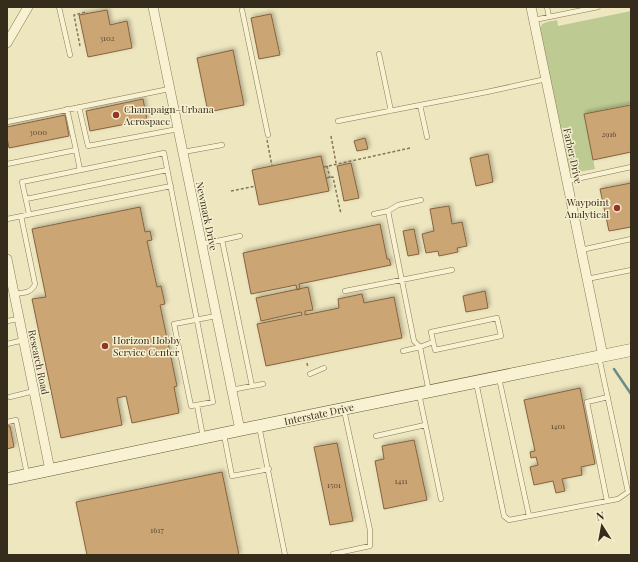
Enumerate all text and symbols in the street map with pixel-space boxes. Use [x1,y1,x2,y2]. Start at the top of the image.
house number: 3102 [99,32,115,43]
place label: Champaign–Urbana Aerospace [123,102,214,128]
marker: Champaign–Urbana Aerospace [111,110,121,120]
house number: 3000 [29,126,47,137]
street label: Farber Drive [560,127,586,185]
house number: 2916 [602,128,617,139]
street label: Newmark Drive [193,180,221,252]
place label: Waypoint Analytical [564,195,609,221]
marker: Waypoint Analytical [612,203,622,213]
street label: Research Road [25,328,53,396]
place label: Horizon Hobby Service Center [113,333,181,359]
marker: Horizon Hobby Service Center [100,341,110,351]
street label: Interstate Drive [283,400,355,428]
house number: 1401 [551,420,565,431]
house number: 1411 [395,475,407,486]
house number: 1501 [327,479,341,490]
north arrow [582,506,622,546]
text: N [595,508,605,524]
house number: 1617 [150,524,164,535]

